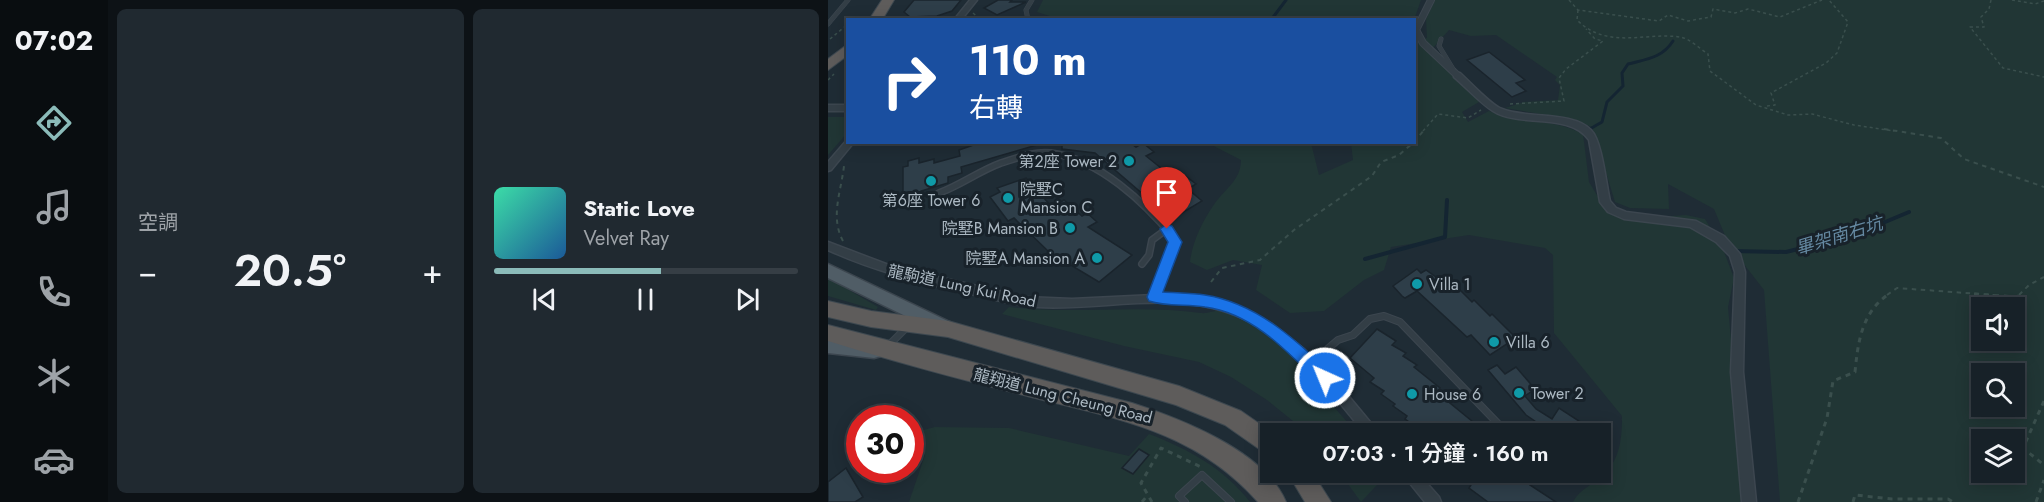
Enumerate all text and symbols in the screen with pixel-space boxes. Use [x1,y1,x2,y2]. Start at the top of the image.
text: 07:02 [15,21,93,60]
text: 110 m [969,30,1087,91]
icon: right [870,42,948,120]
text: 右轉 [969,88,1023,127]
icon: directions [33,102,75,144]
place label: 第2座 Tower 2 [1018,150,1117,173]
marker: 第2座 Tower 2 [1122,154,1136,168]
pin [1141,167,1192,229]
marker: 第6座 Tower 6 [924,174,938,188]
icon: arrive [1150,176,1183,209]
place label: 院墅C Mansion C [1020,178,1093,219]
icon: music [33,186,75,228]
place label: 第6座 Tower 6 [882,189,980,212]
marker: 院墅C Mansion C [1001,191,1015,205]
text: Static Love [584,192,695,224]
text: 空調 [138,208,178,237]
water label: 畢架南右坑 [1792,210,1889,262]
place label: 院墅B Mansion B [942,217,1058,240]
marker: 院墅B Mansion B [1063,221,1077,235]
text: Velvet Ray [584,224,669,253]
text: 20.5° [234,238,346,303]
place label: 院墅A Mansion A [965,247,1085,270]
text: − [138,248,157,295]
text: + [422,248,442,295]
marker: 院墅A Mansion A [1090,251,1104,265]
street label: 龍駒道 Lung Kui Road [886,259,1038,313]
icon: phone [33,271,75,313]
place label: Villa 1 [1429,273,1471,296]
marker: Villa 1 [1410,277,1424,291]
icon: previous [528,283,561,316]
icon: pause [629,283,662,316]
icon: next [731,283,764,316]
map controls [1971,297,2025,483]
button: sound [1971,297,2025,351]
place label: Villa 6 [1506,331,1550,354]
marker: Villa 6 [1487,335,1501,349]
position arrow [1293,346,1357,410]
icon: climate [33,355,75,397]
street label: 龍翔道 Lung Cheung Road [971,363,1155,429]
button: search [1971,363,2025,417]
place label: Tower 2 [1531,382,1584,405]
place label: House 6 [1424,383,1481,406]
marker: Tower 2 [1512,386,1526,400]
marker: House 6 [1405,387,1419,401]
speed limit sign: 30 [846,405,924,483]
button: layers [1971,429,2025,483]
text: 07:03 · 1 分鐘 · 160 m [1322,437,1549,469]
icon: car [33,439,75,481]

